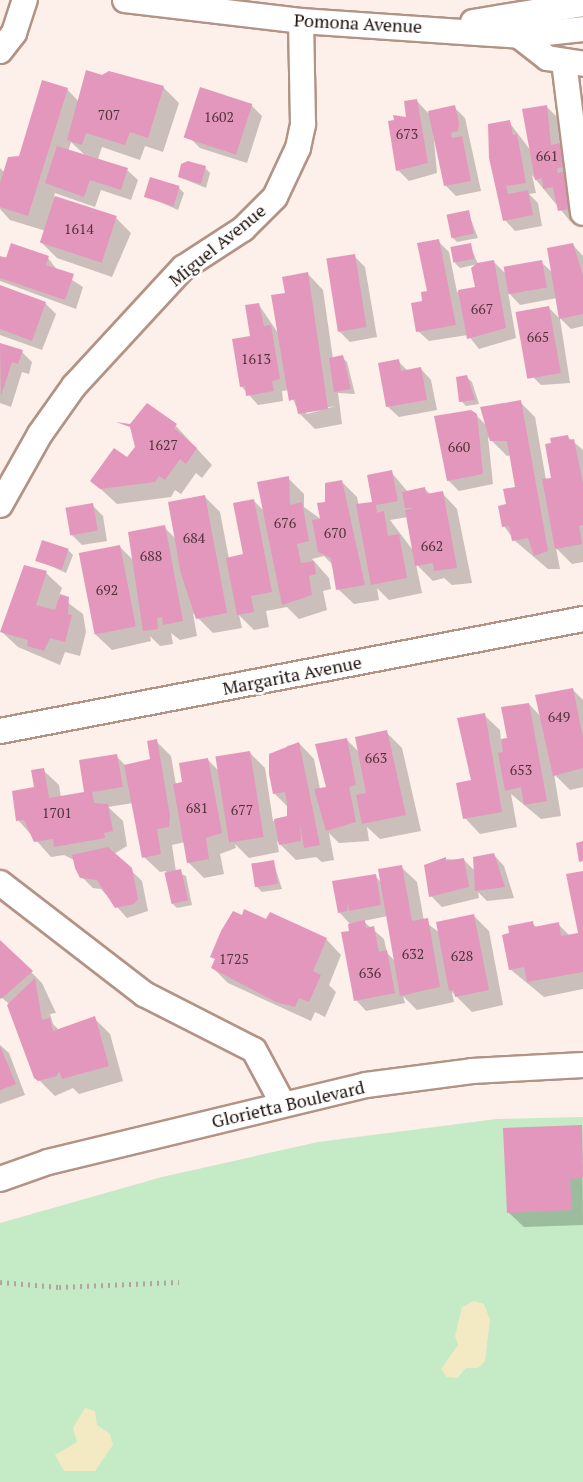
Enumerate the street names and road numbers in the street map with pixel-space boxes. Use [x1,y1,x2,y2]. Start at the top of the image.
street label: Pomona Avenue [293,9,423,37]
street label: Miguel Avenue [164,199,270,291]
street label: Margarita Avenue [220,651,364,699]
street label: Glorietta Boulevard [209,1076,367,1132]

